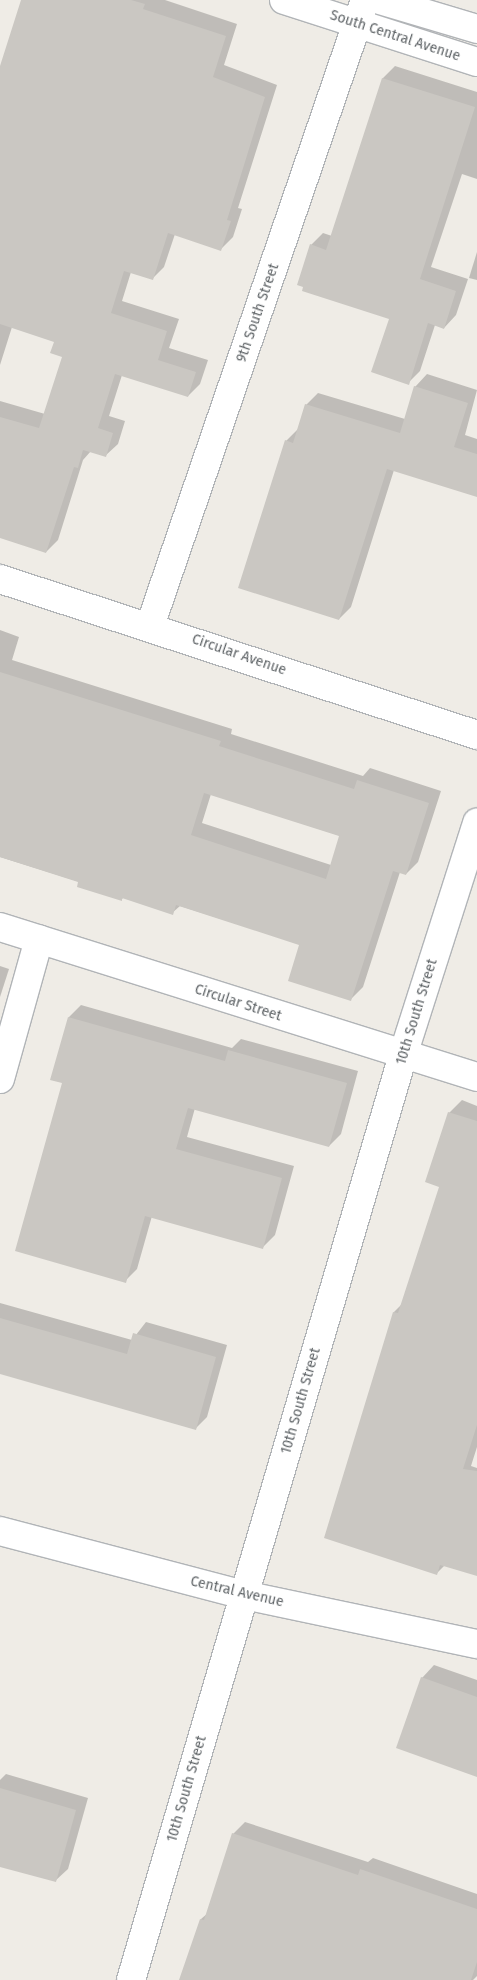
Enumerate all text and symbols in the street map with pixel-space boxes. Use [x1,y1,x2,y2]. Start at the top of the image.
street label: South Central Avenue [328,7,462,65]
street label: 9th South Street [233,261,283,365]
street label: Circular Avenue [190,631,288,679]
street label: 10th South Street [393,957,441,1067]
street label: Circular Street [193,981,283,1025]
street label: 10th South Street [278,1346,324,1456]
street label: Central Avenue [189,1573,285,1611]
street label: 10th South Street [164,1734,210,1844]

